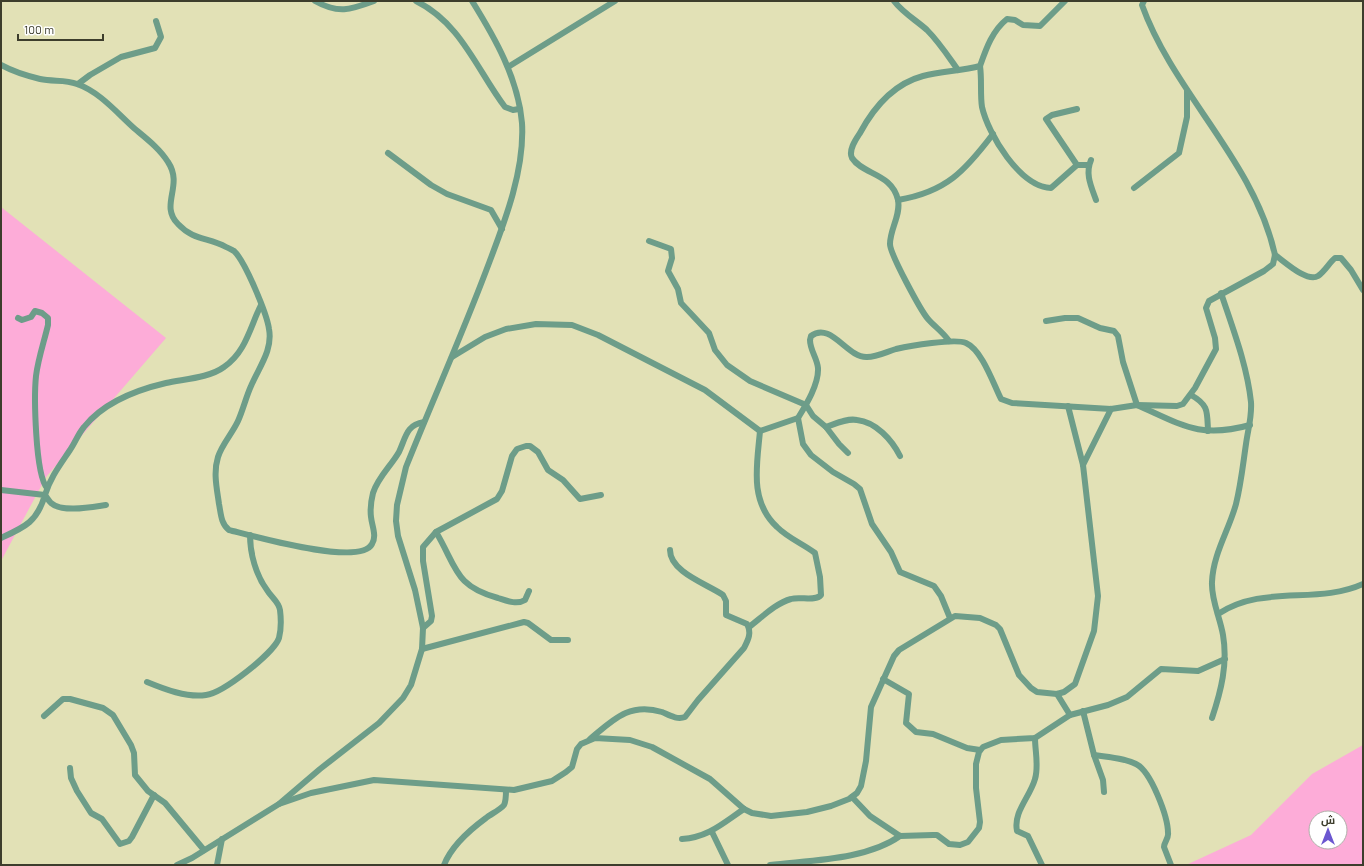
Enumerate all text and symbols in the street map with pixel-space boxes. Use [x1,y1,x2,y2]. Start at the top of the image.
scale bar [18,16,103,42]
text: 100 m [24,22,54,36]
north arrow [1308,810,1348,850]
text: ش [1321,813,1335,827]

